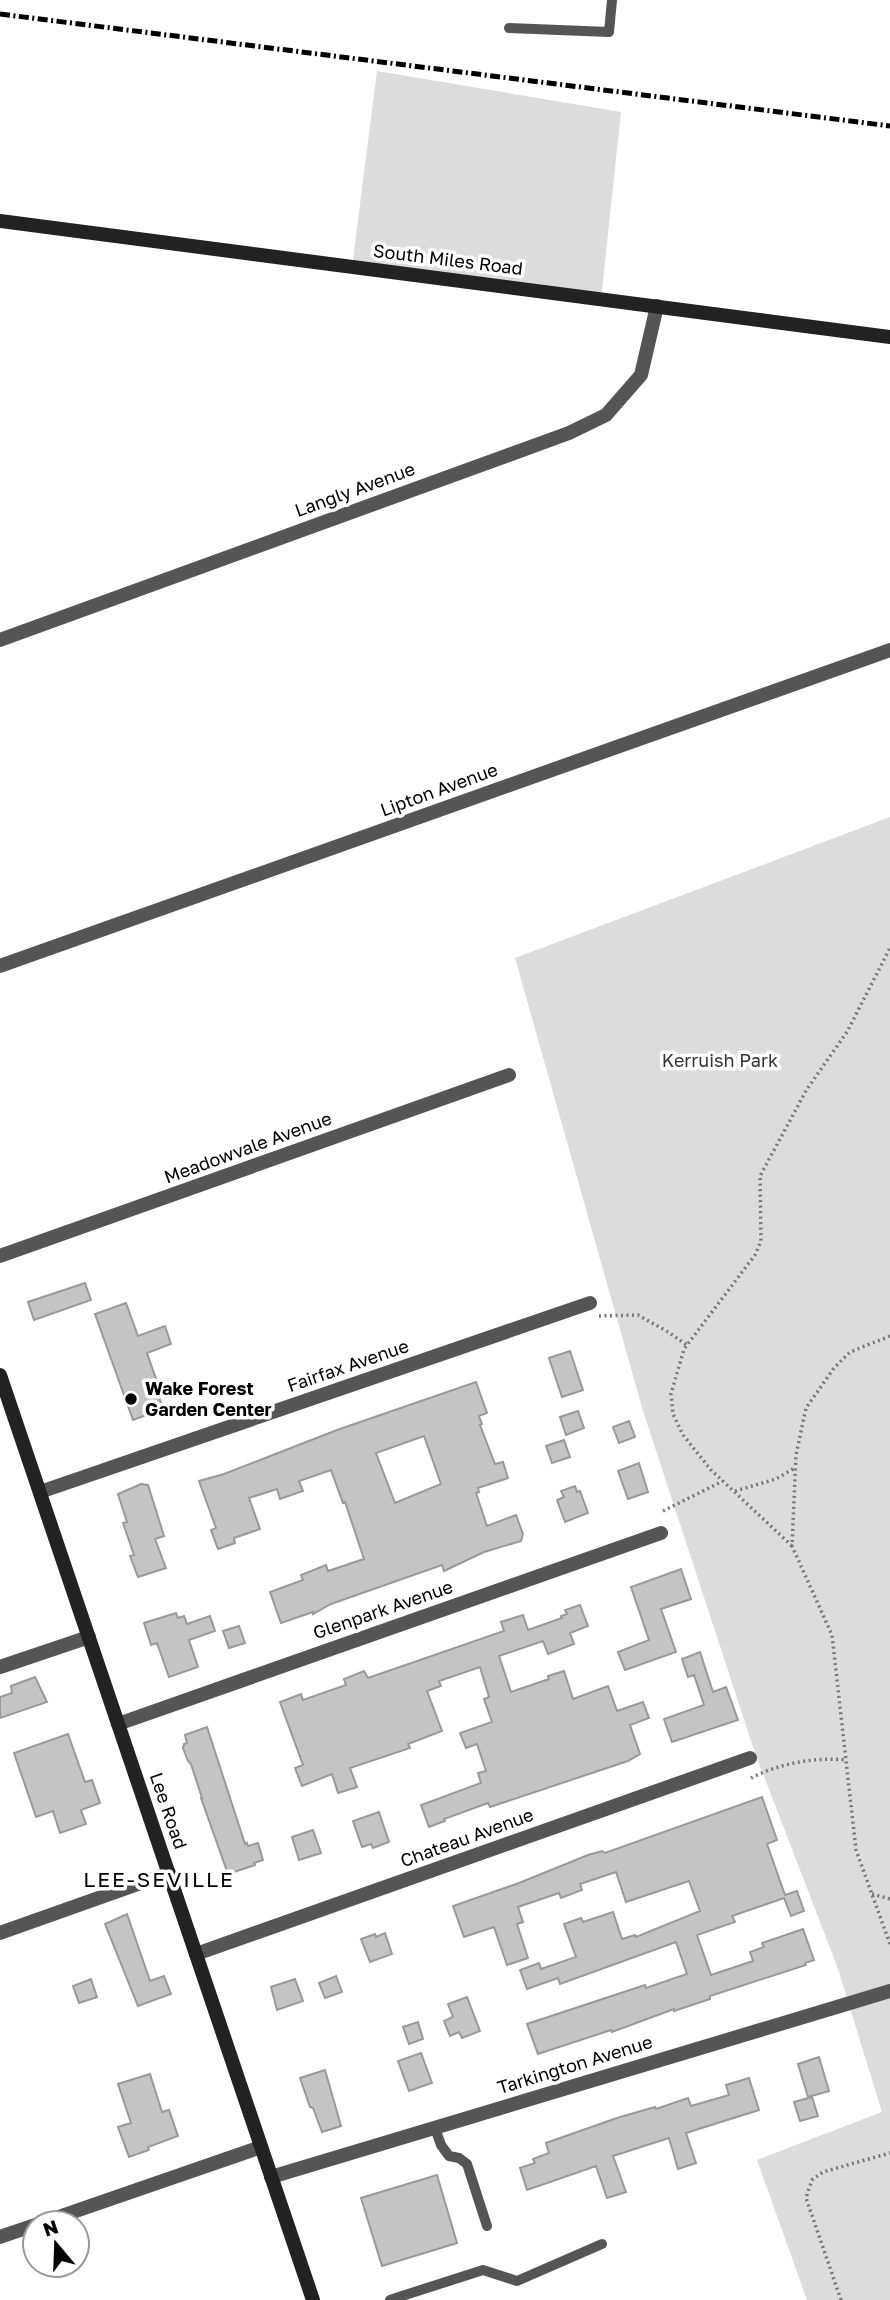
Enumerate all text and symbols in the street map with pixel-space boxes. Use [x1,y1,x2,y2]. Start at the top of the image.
street label: South Miles Road [372,239,524,279]
street label: Langly Avenue [292,457,418,521]
street label: Lipton Avenue [377,758,500,820]
park label: Kerruish Park [662,1049,778,1071]
street label: Meadowvale Avenue [161,1107,334,1188]
street label: Fairfax Avenue [284,1334,411,1396]
place label: Wake Forest Garden Center [145,1377,272,1420]
marker: Wake Forest Garden Center [123,1391,139,1407]
street label: Glenpark Avenue [310,1575,455,1643]
street label: Lee Road [146,1769,192,1852]
street label: Chateau Avenue [397,1803,536,1871]
district label: LEE-SEVILLE [83,1866,235,1892]
street label: Tarkington Avenue [495,2030,655,2098]
north arrow [21,2209,91,2279]
text: N [40,2214,61,2241]

